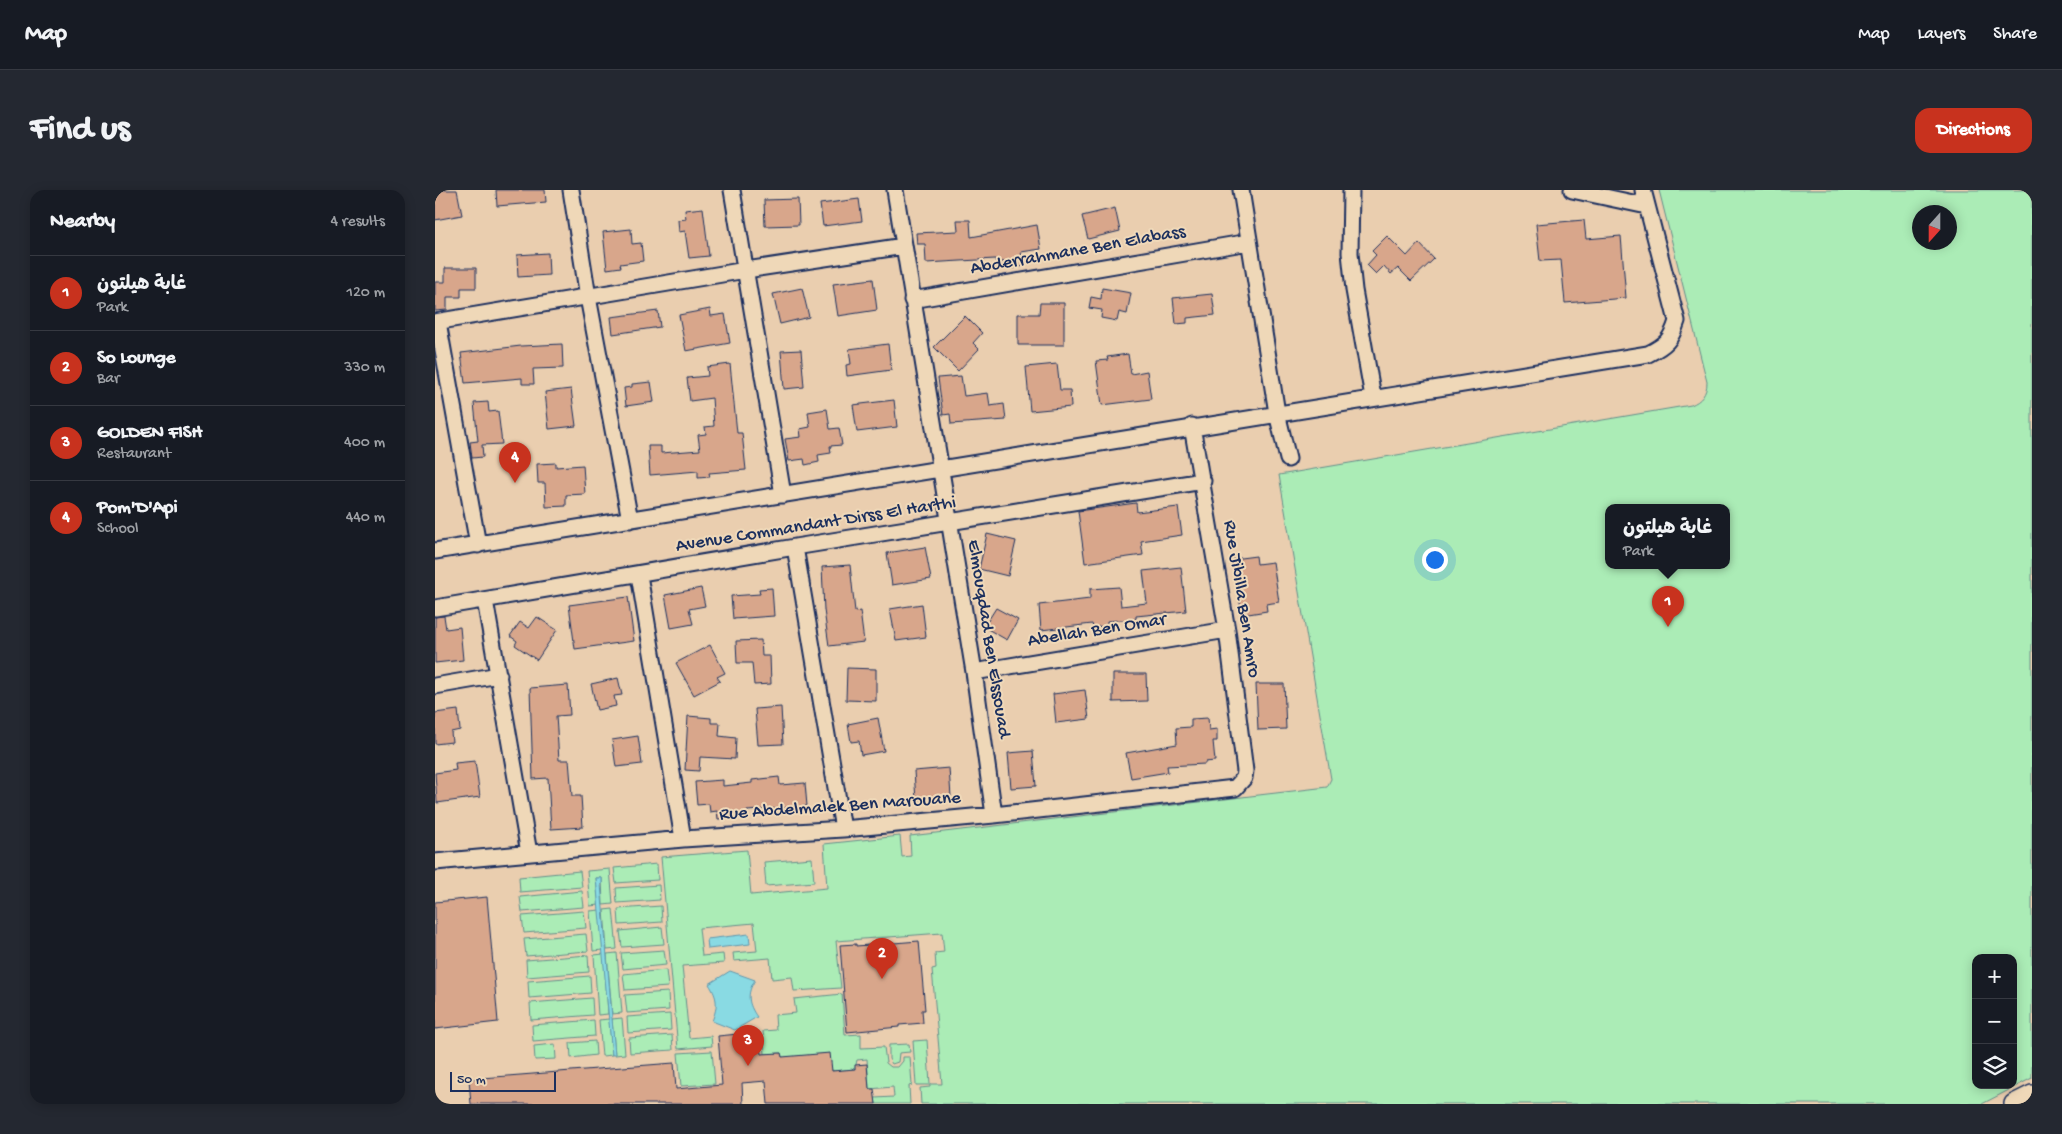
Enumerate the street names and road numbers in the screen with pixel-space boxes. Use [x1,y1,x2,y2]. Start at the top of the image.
street label: Abderrahmane Ben Elabass [969,221,1188,281]
street label: Avenue Commandant Dirss El Harthi [674,491,958,559]
street label: Rue Jibilla Ben Amro [1217,519,1265,680]
street label: Elmouqdad Ben Elssouad [961,538,1015,742]
street label: Abellah Ben Omar [1026,608,1170,653]
street label: Rue Abdelmalek Ben Marouane [718,787,962,827]

